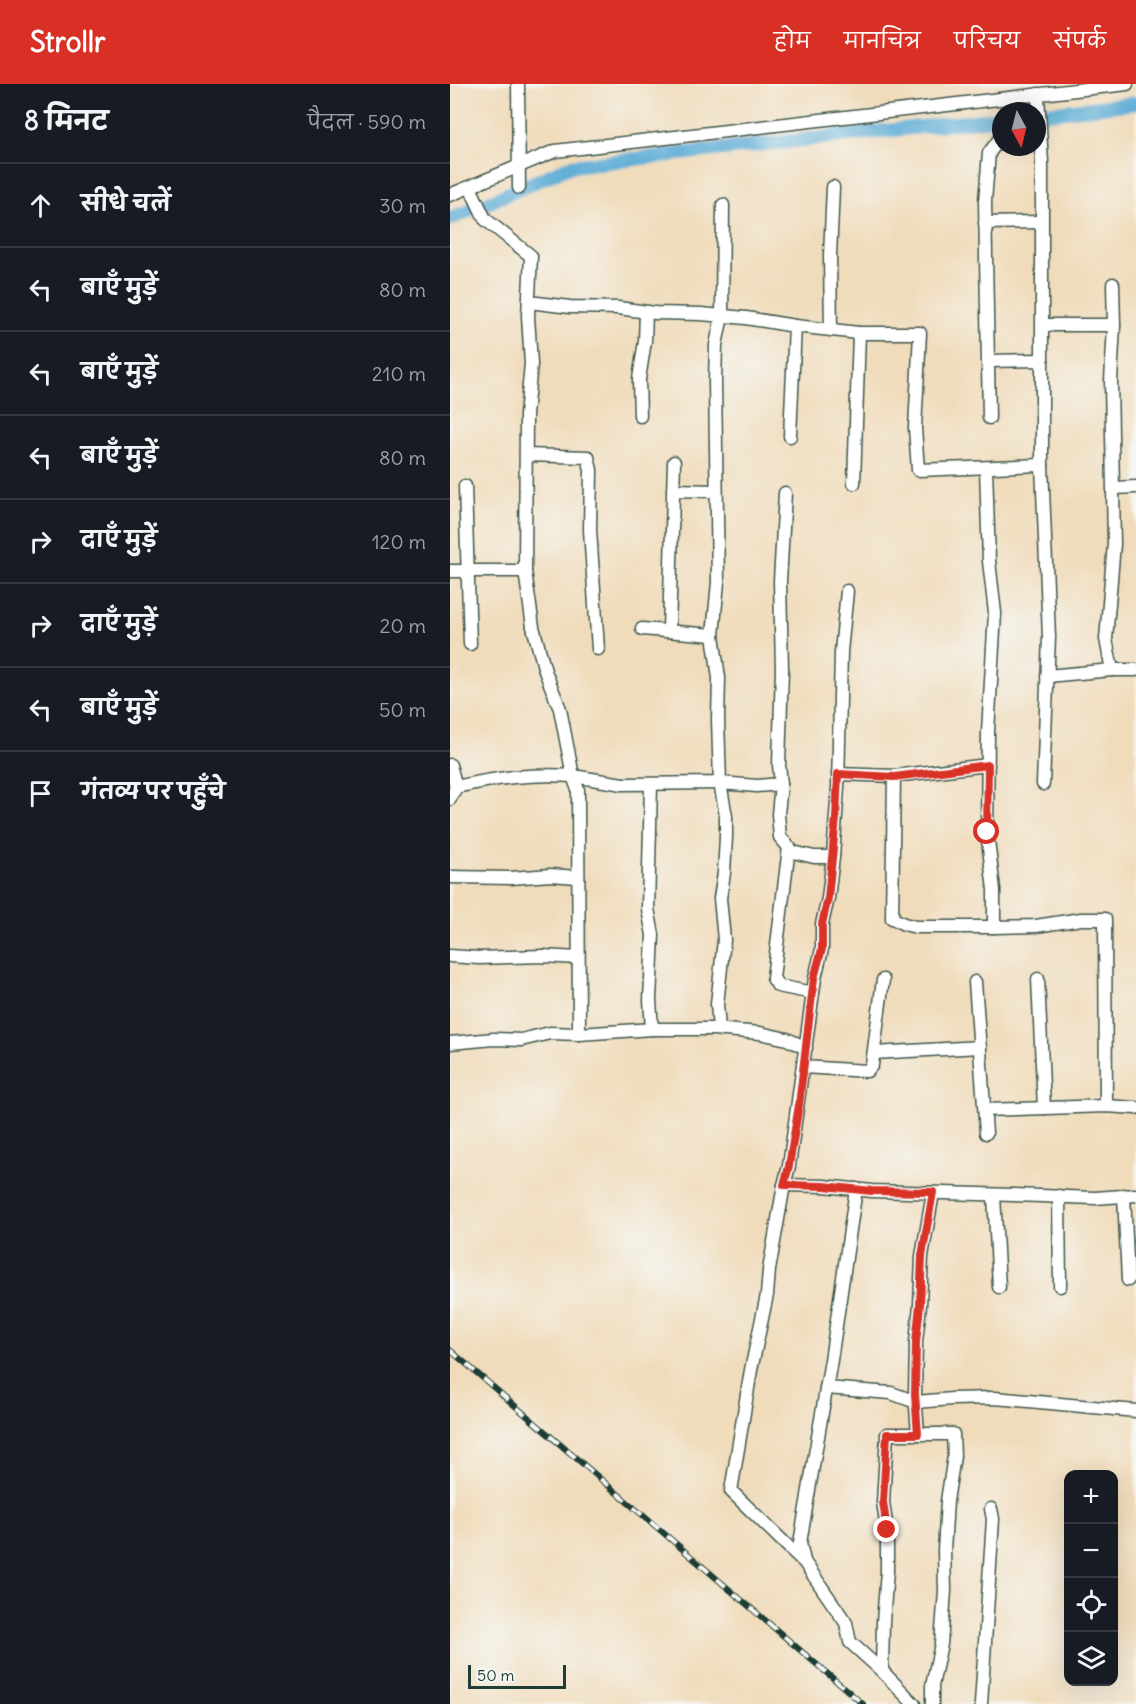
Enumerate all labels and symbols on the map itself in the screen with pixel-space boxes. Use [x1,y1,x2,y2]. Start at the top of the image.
north arrow [992,102,1046,156]
route start [973,818,999,844]
route end [873,1516,899,1542]
scale bar [468,1662,566,1690]

